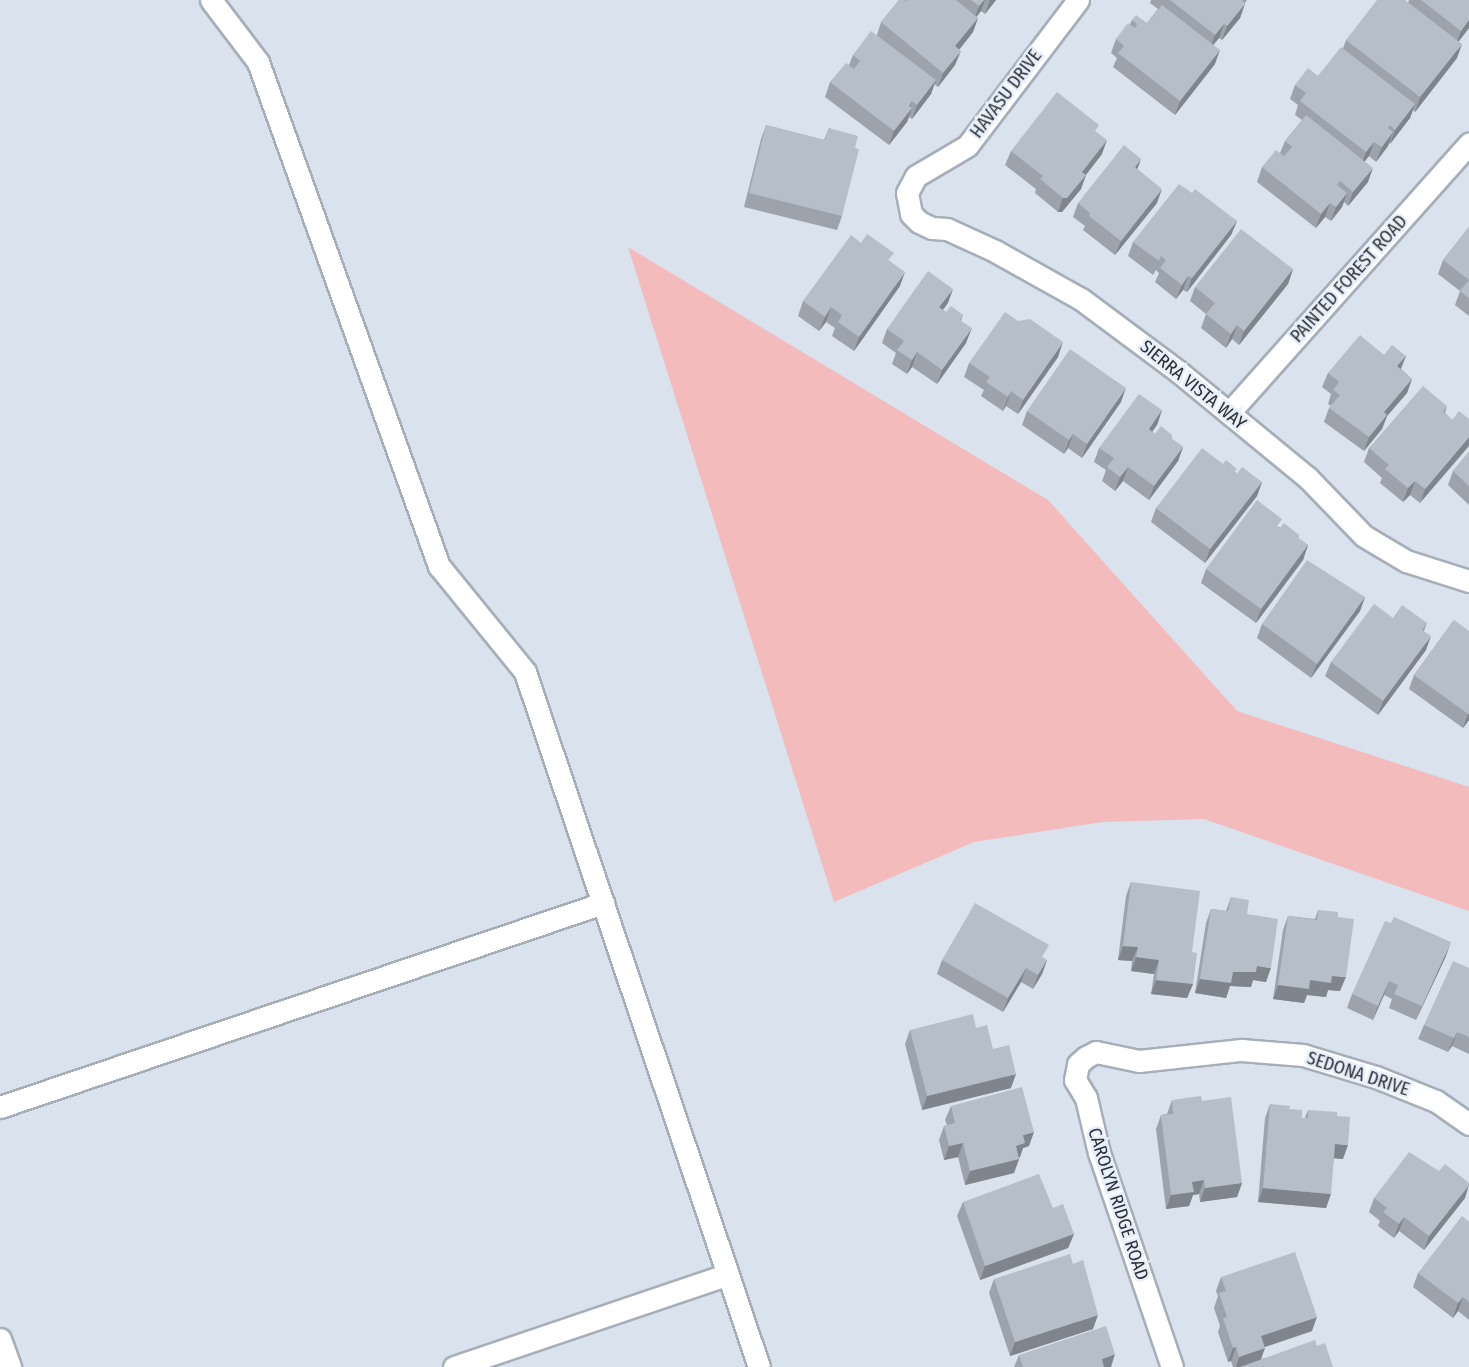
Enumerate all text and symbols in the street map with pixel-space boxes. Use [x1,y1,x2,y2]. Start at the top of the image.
street label: HAVASU DRIVE [966,46,1046,142]
street label: PAINTED FOREST ROAD [1286,211,1412,347]
street label: SIERRA VISTA WAY [1136,336,1250,434]
street label: SEDONA DRIVE [1304,1047,1412,1101]
street label: CAROLYN RIDGE ROAD [1083,1125,1153,1283]

